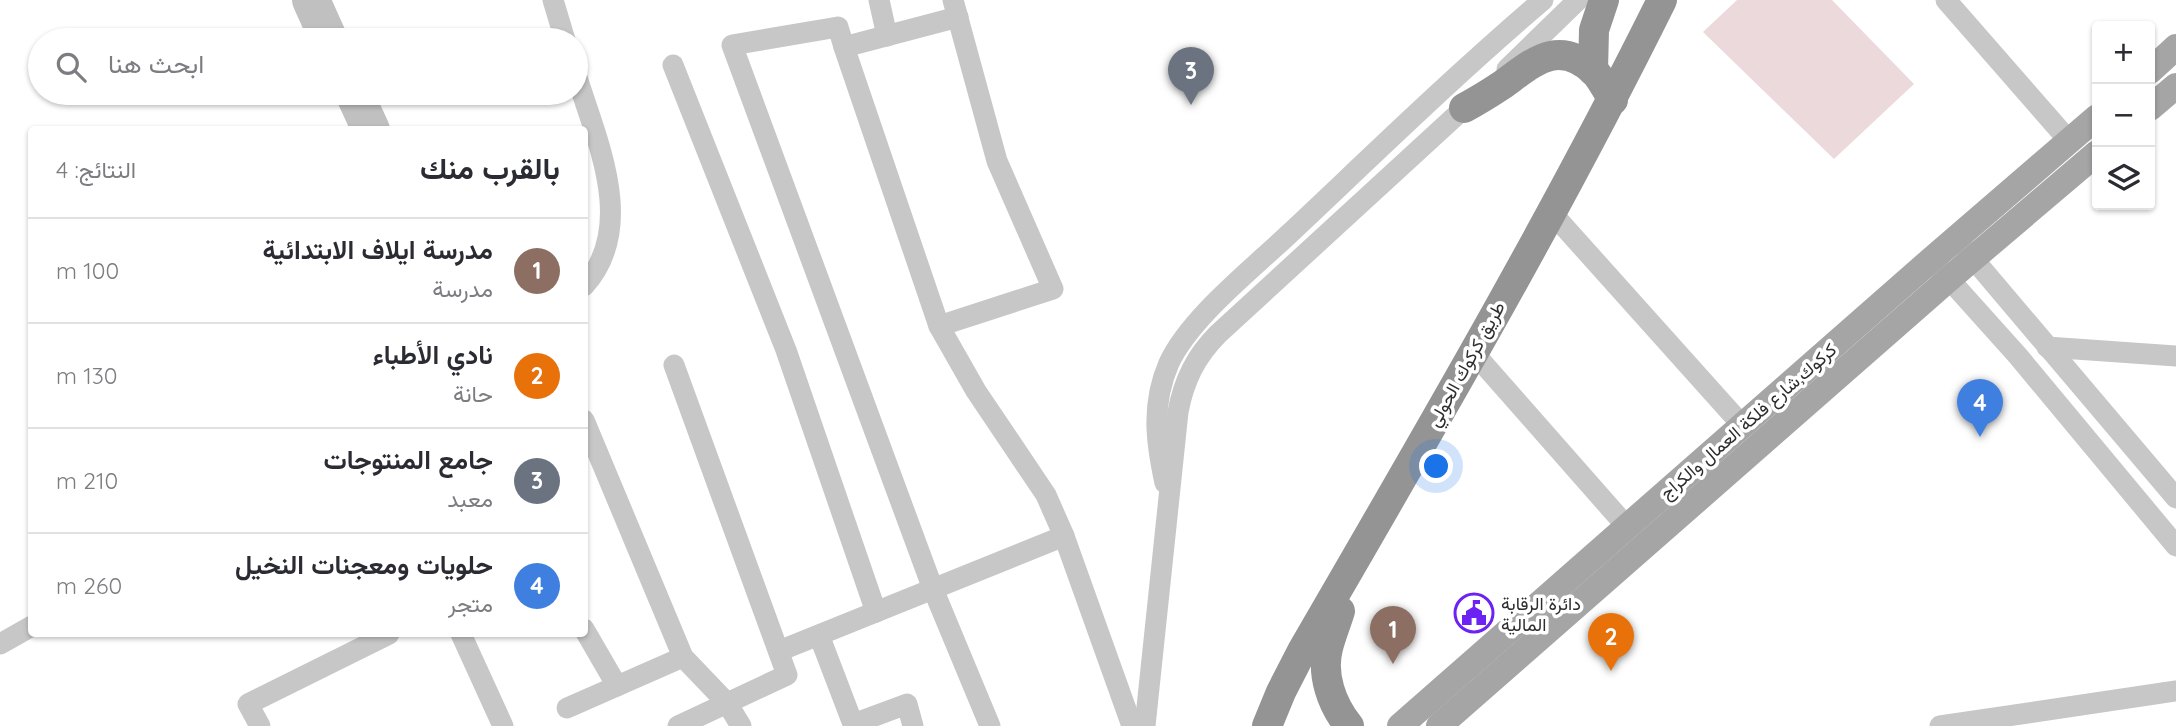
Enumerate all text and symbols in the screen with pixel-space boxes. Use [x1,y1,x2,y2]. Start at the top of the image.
map controls [2092,21,2155,210]
button: + [2092,21,2155,84]
search box [28,28,588,105]
text: ابحث هنا [108,47,204,80]
pin: 3 [1168,47,1214,105]
icon: search [52,48,90,86]
button: − [2092,84,2155,147]
button: layers [2092,147,2155,210]
text: بالقرب منك [420,149,560,187]
text: النتائج: 4 [56,155,136,184]
text: مدرسة ايلاف الابتدائية [263,233,493,266]
text: 100 m [56,256,119,285]
text: 1 [533,256,541,285]
text: مدرسة [432,274,493,303]
street label: طريق كركوك الحولي [1422,297,1513,433]
text: نادي الأطباء [372,338,493,371]
street label: كركوك,شارع فلكة العمال والكراج [1655,338,1842,505]
text: 130 m [56,361,118,390]
text: 2 [530,361,544,390]
text: حانة [453,379,493,408]
pin: 4 [1957,379,2003,437]
text: جامع المنتوجات [324,443,493,476]
your location [1419,449,1453,483]
text: 210 m [56,466,118,495]
text: 3 [531,466,543,495]
text: معبد [447,484,493,513]
text: حلويات ومعجنات النخيل [235,548,493,581]
text: 260 m [56,571,122,600]
text: 4 [530,571,544,600]
text: متجر [448,589,493,618]
public building icon: دائرة الرقابة المالية [1453,592,1495,634]
place label: دائرة الرقابة المالية [1501,592,1581,636]
pin: 1 [1370,606,1416,664]
pin: 2 [1588,613,1634,671]

